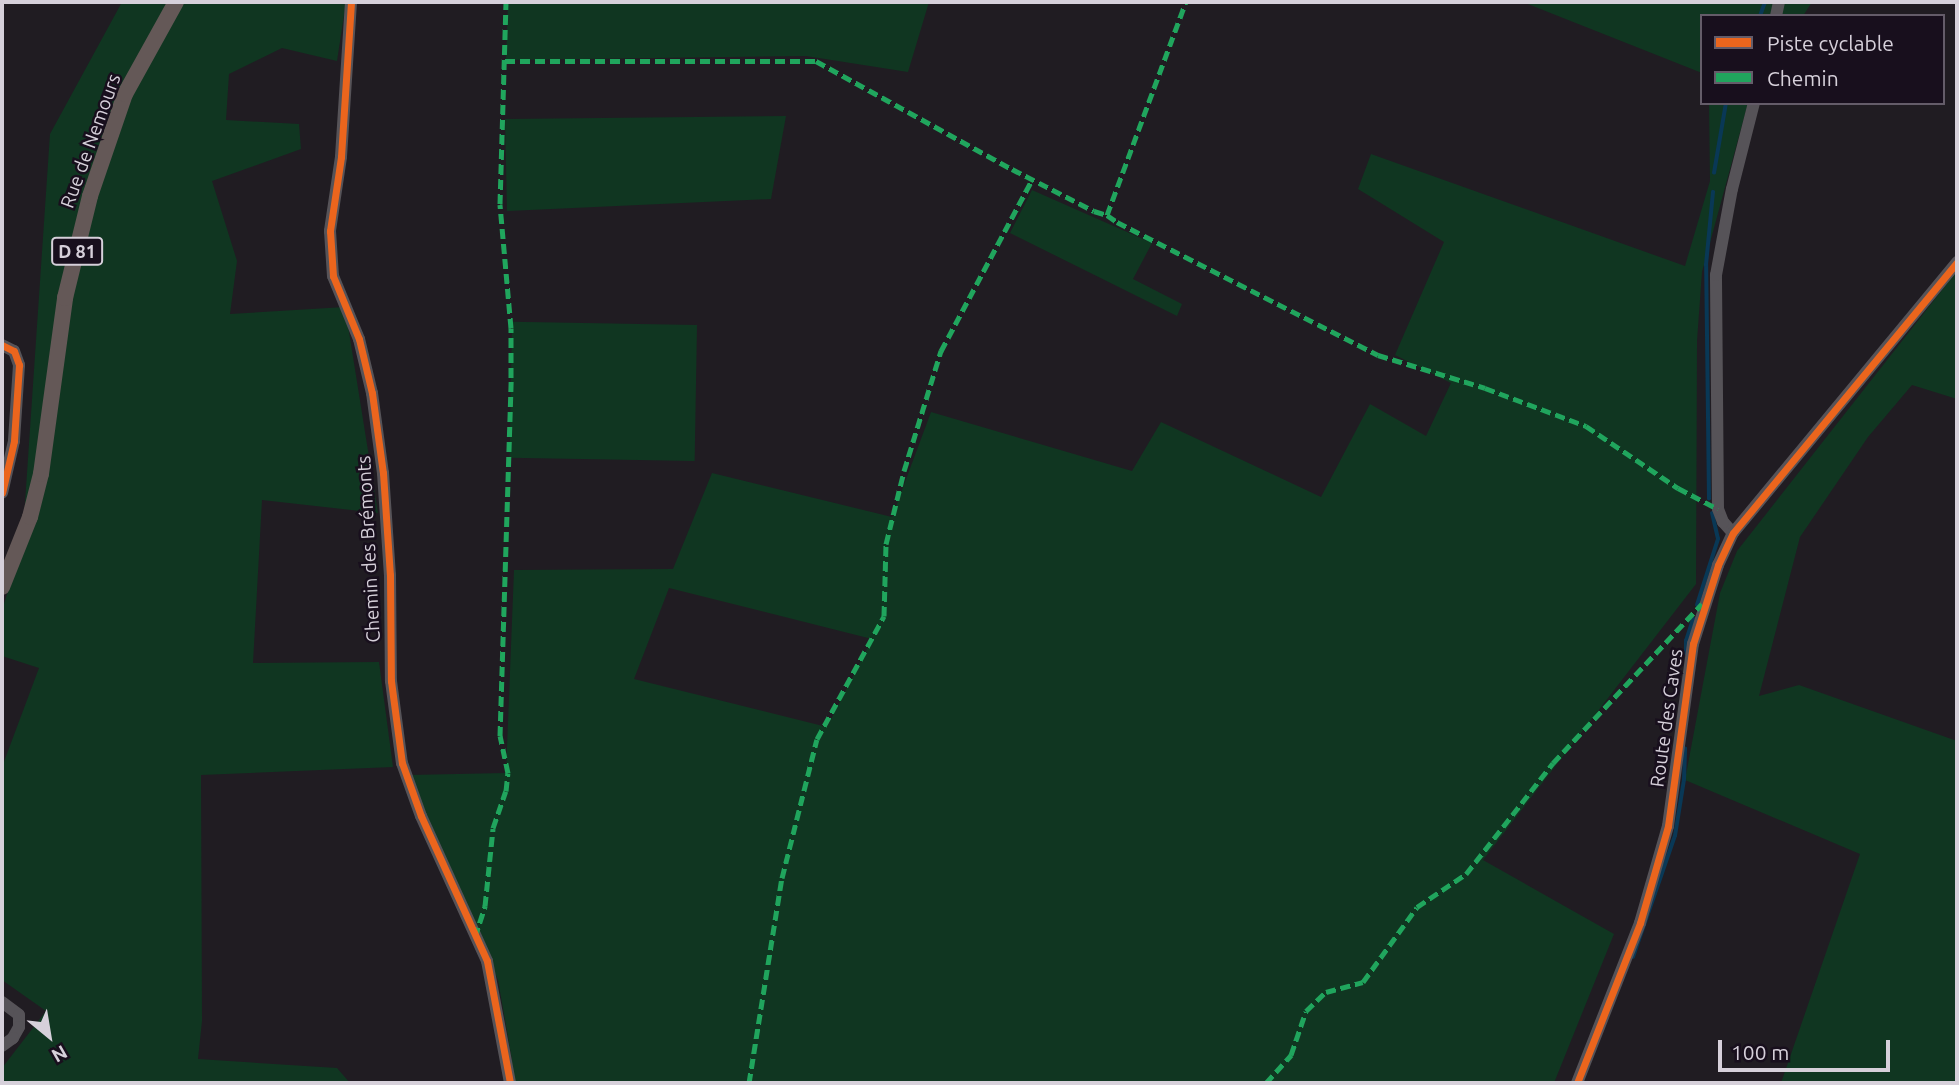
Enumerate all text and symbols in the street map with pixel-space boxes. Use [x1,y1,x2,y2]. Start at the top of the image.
legend [1700,14,1945,105]
text: Piste cyclable [1767,31,1894,55]
text: Chemin [1767,66,1839,90]
street label: Rue de Nemours [56,71,126,211]
road number: D 81 [51,236,103,265]
street label: Chemin des Brémonts [353,455,385,643]
street label: Route des Caves [1646,647,1688,789]
north arrow [14,1001,84,1071]
scale bar [1721,1026,1892,1070]
text: 100 m [1731,1040,1789,1064]
text: N [48,1041,71,1067]

